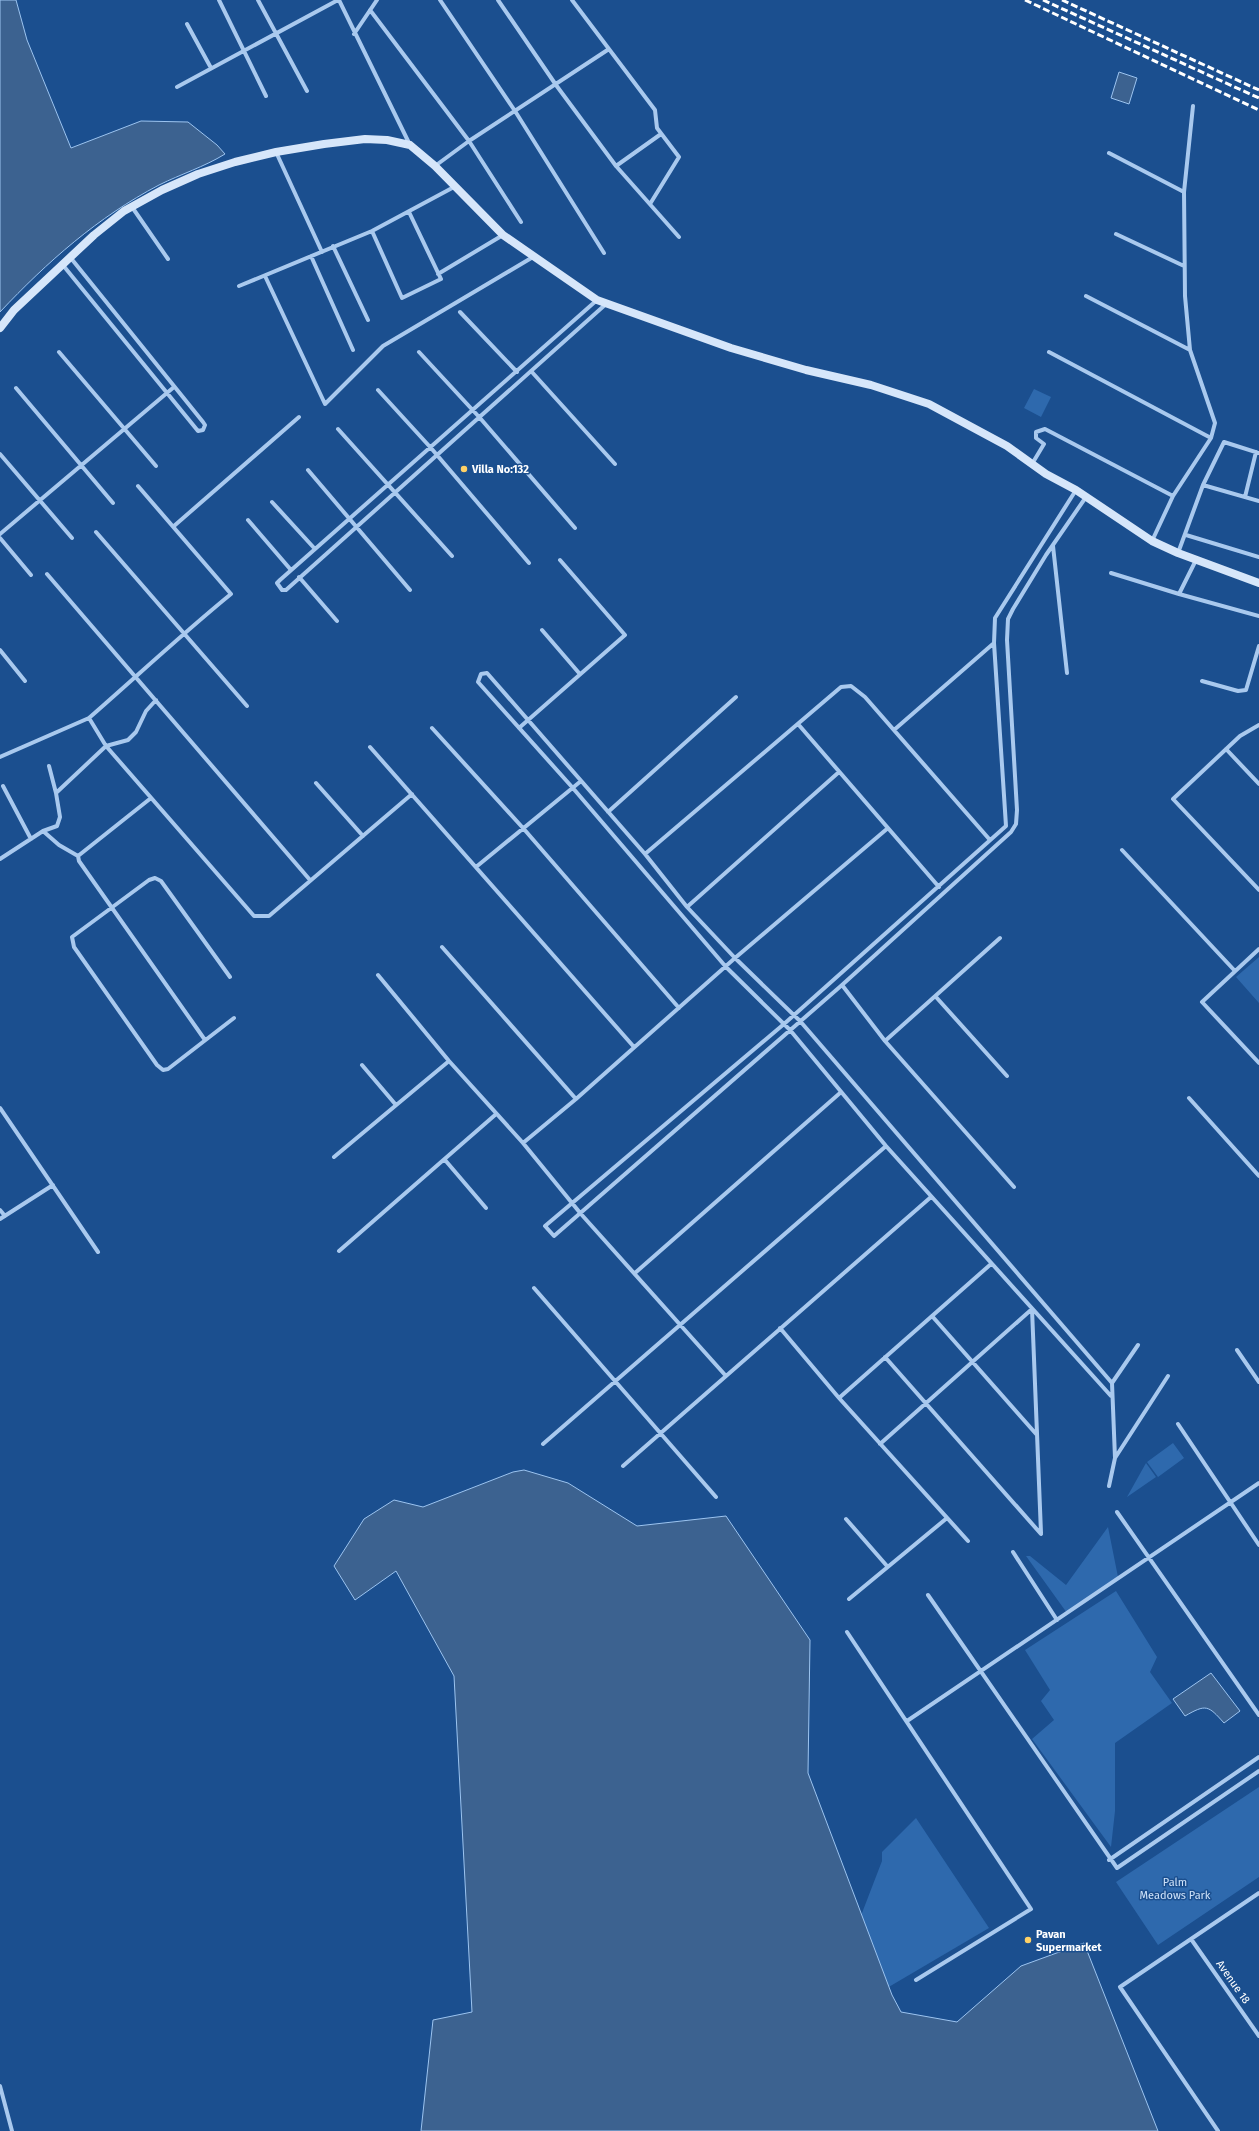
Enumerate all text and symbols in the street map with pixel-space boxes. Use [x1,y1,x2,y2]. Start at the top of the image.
place label: Villa No:132 [471,463,529,476]
marker: Villa No:132 [459,464,469,474]
park label: Palm Meadows Park [1139,1876,1211,1902]
place label: Pavan Supermarket [1036,1928,1102,1954]
marker: Pavan Supermarket [1023,1935,1033,1945]
street label: Avenue 18 [1213,1958,1253,2006]

